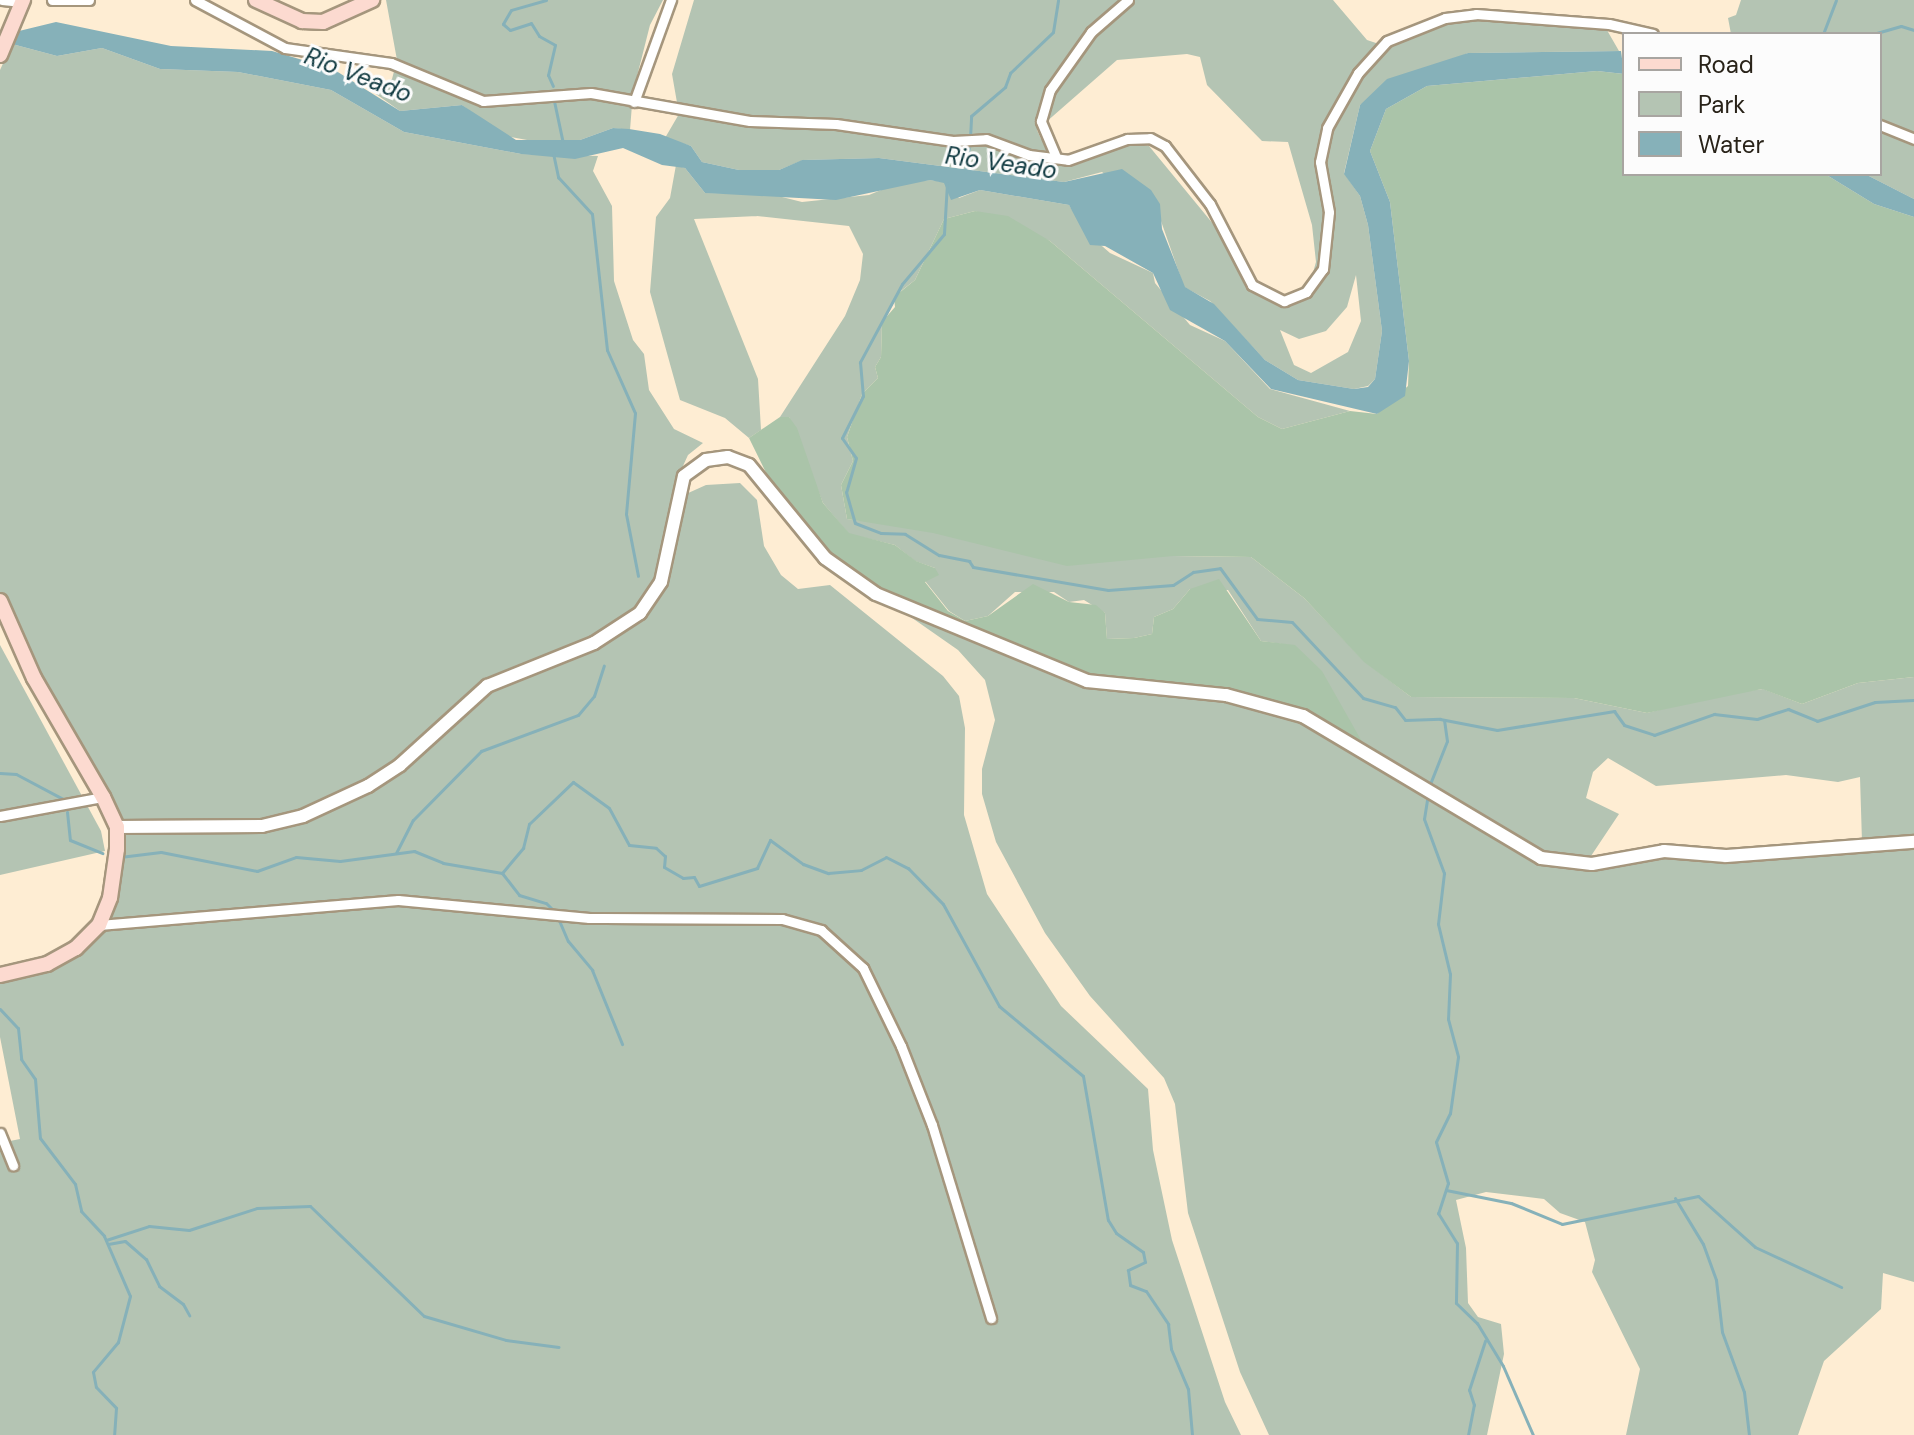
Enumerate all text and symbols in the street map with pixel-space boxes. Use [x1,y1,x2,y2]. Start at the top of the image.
legend [1622,32,1882,176]
water label: Rio Veado [300,41,416,109]
text: Road [1698,49,1754,80]
text: Park [1698,89,1745,120]
text: Water [1698,129,1764,160]
water label: Rio Veado [943,141,1059,185]

